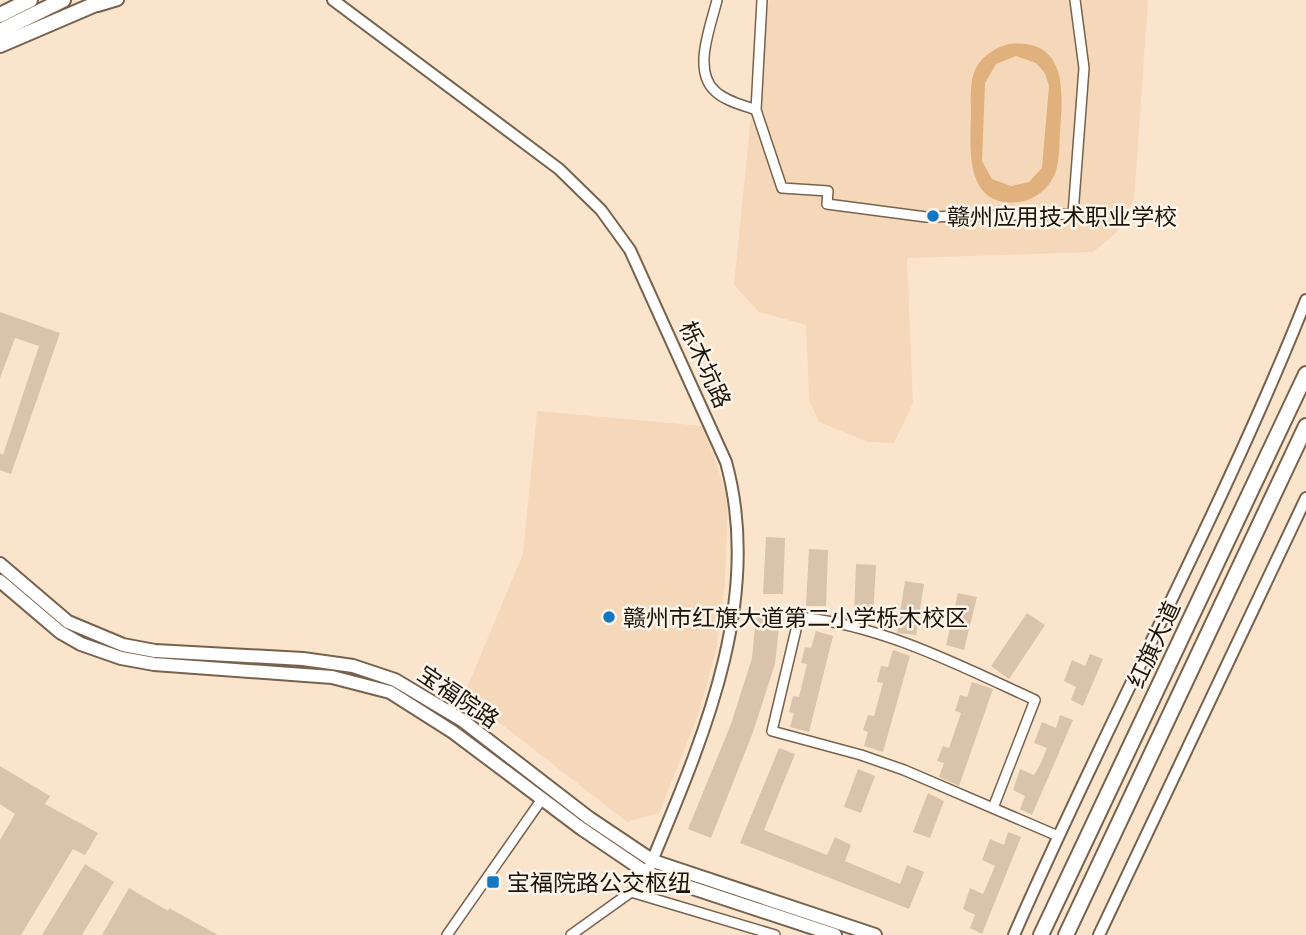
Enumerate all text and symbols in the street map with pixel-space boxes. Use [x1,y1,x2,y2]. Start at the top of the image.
place label: 赣州应用技术职业学校 [947,202,1177,230]
marker: 赣州应用技术职业学校 [925,208,941,224]
street label: 栎木坑路 [675,316,737,412]
street label: 红旗大道 [1121,596,1185,692]
place label: 赣州市红旗大道第二小学栎木校区 [623,603,968,631]
marker: 赣州市红旗大道第二小学栎木校区 [601,609,617,625]
street label: 宝福院路 [413,659,505,733]
place label: 宝福院路公交枢纽 [507,868,691,896]
marker: 宝福院路公交枢纽 [485,874,501,890]

